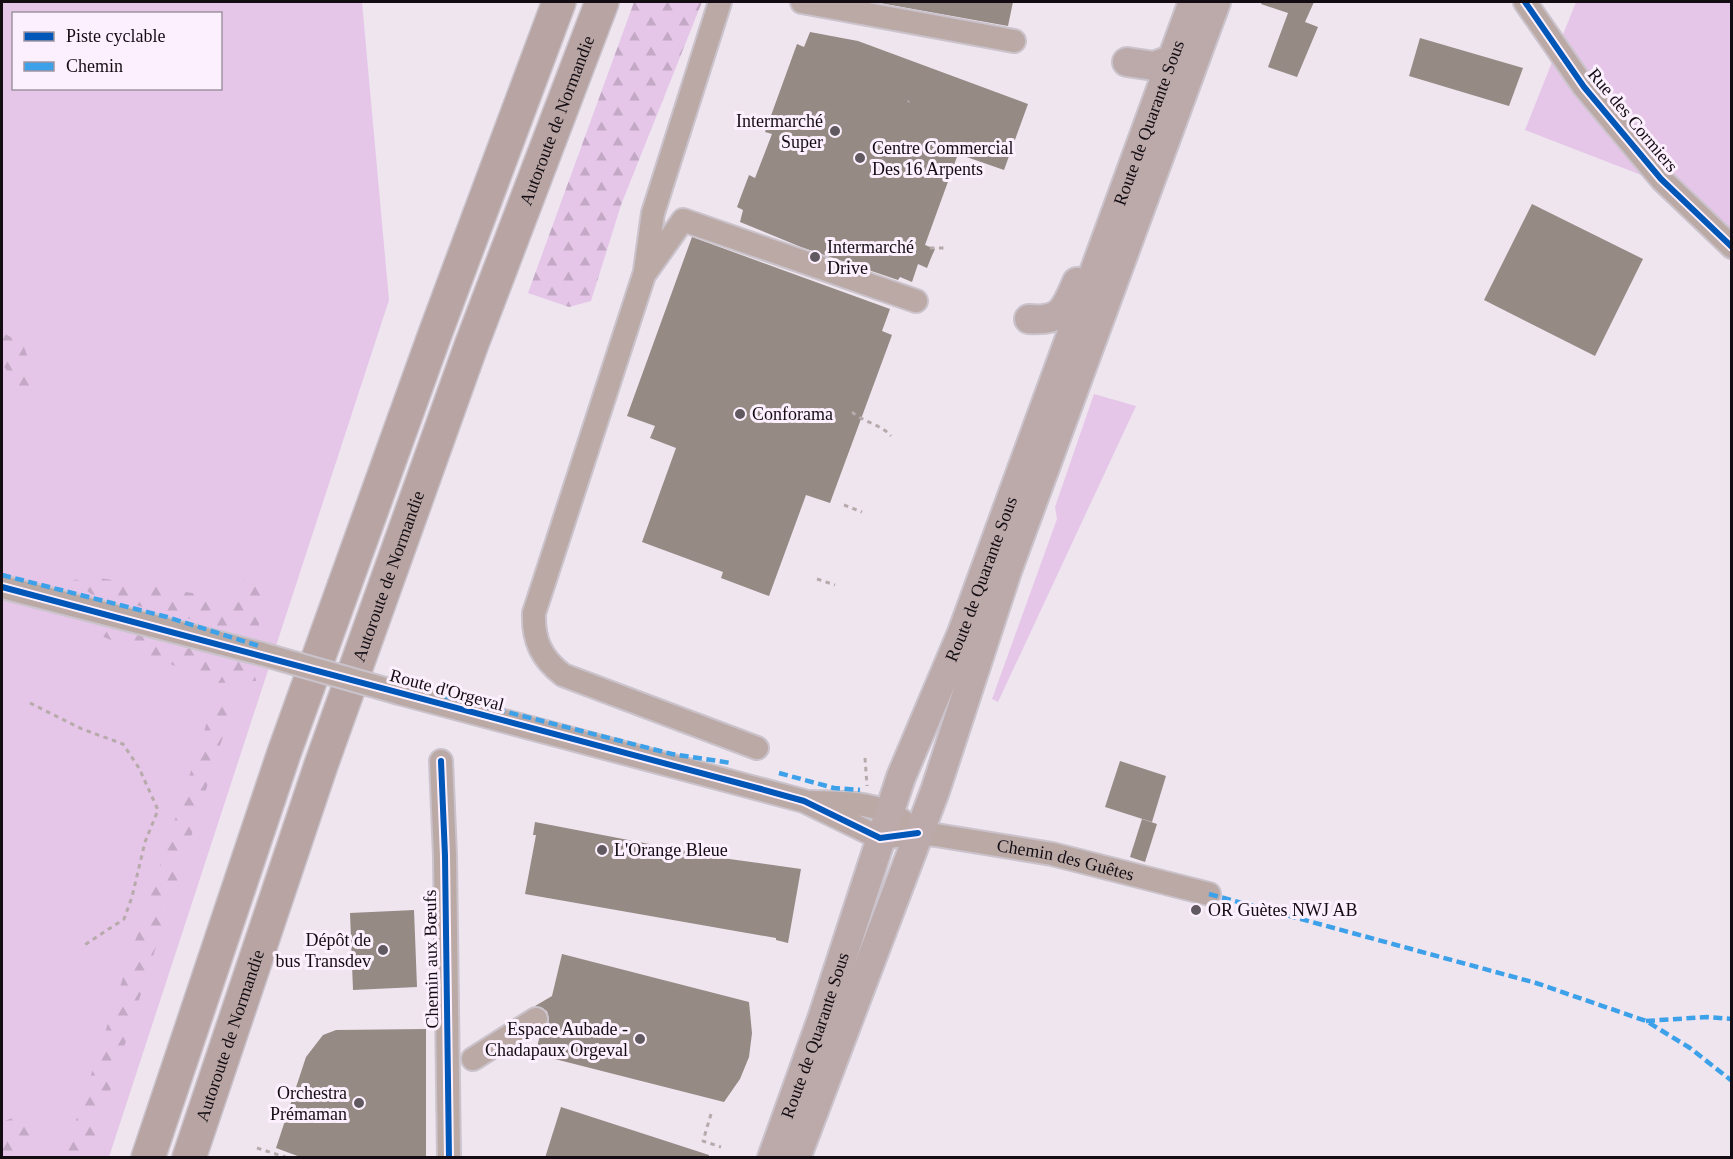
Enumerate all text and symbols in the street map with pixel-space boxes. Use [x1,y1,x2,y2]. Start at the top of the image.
legend [12,12,222,90]
text: Piste cyclable [66,26,165,46]
street label: Autoroute de Normandie [516,33,598,208]
street label: Route de Quarante Sous [1109,37,1188,208]
text: Chemin [66,56,123,76]
street label: Rue des Cormiers [1584,64,1682,176]
place label: Intermarché Super [736,111,823,152]
marker: Intermarché Super [828,124,842,138]
place label: Centre Commercial Des 16 Arpents [872,138,1013,179]
marker: Centre Commercial Des 16 Arpents [853,151,867,165]
place label: Intermarché Drive [827,237,914,278]
marker: Intermarché Drive [808,250,822,264]
place label: Conforama [752,404,833,424]
marker: Conforama [733,407,747,421]
street label: Autoroute de Normandie [349,488,428,664]
street label: Route de Quarante Sous [941,494,1021,664]
street label: Route d'Orgeval [388,665,506,715]
street label: Chemin des Guêtes [995,835,1136,885]
place label: L'Orange Bleue [614,840,728,860]
marker: L'Orange Bleue [595,843,609,857]
street label: Chemin aux Bœufs [420,889,442,1029]
place label: OR Guètes NWJ AB [1208,900,1358,920]
marker: OR Guètes NWJ AB [1189,903,1203,917]
place label: Dépôt de bus Transdev [275,930,371,971]
marker: Dépôt de bus Transdev [376,943,390,957]
street label: Autoroute de Normandie [192,947,268,1124]
street label: Route de Quarante Sous [777,950,853,1121]
place label: Espace Aubade - Chadapaux Orgeval [485,1019,628,1060]
marker: Espace Aubade - Chadapaux Orgeval [633,1032,647,1046]
place label: Orchestra Prémaman [270,1083,347,1124]
marker: Orchestra Prémaman [352,1096,366,1110]

